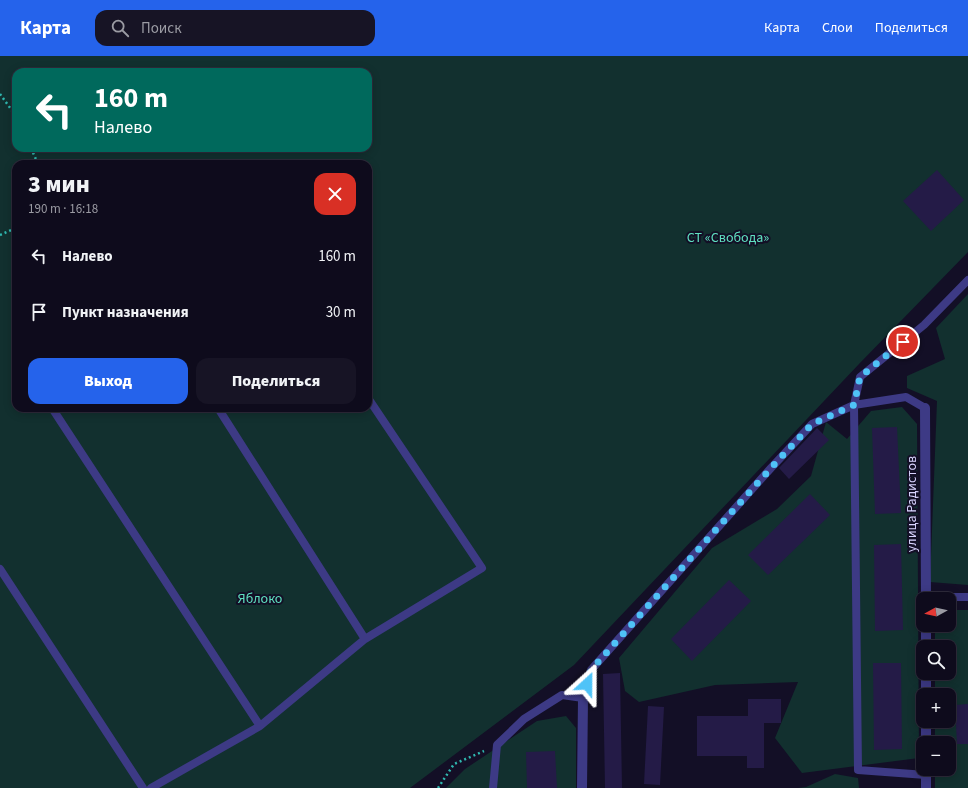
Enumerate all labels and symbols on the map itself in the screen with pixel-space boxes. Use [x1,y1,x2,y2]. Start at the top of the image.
park label: СТ «Свобода» [687,228,769,248]
pin [886,325,920,359]
street label: улица Радистов [902,456,922,552]
park label: Яблоко [238,589,282,609]
north arrow [916,592,956,632]
position arrow [566,663,608,705]

